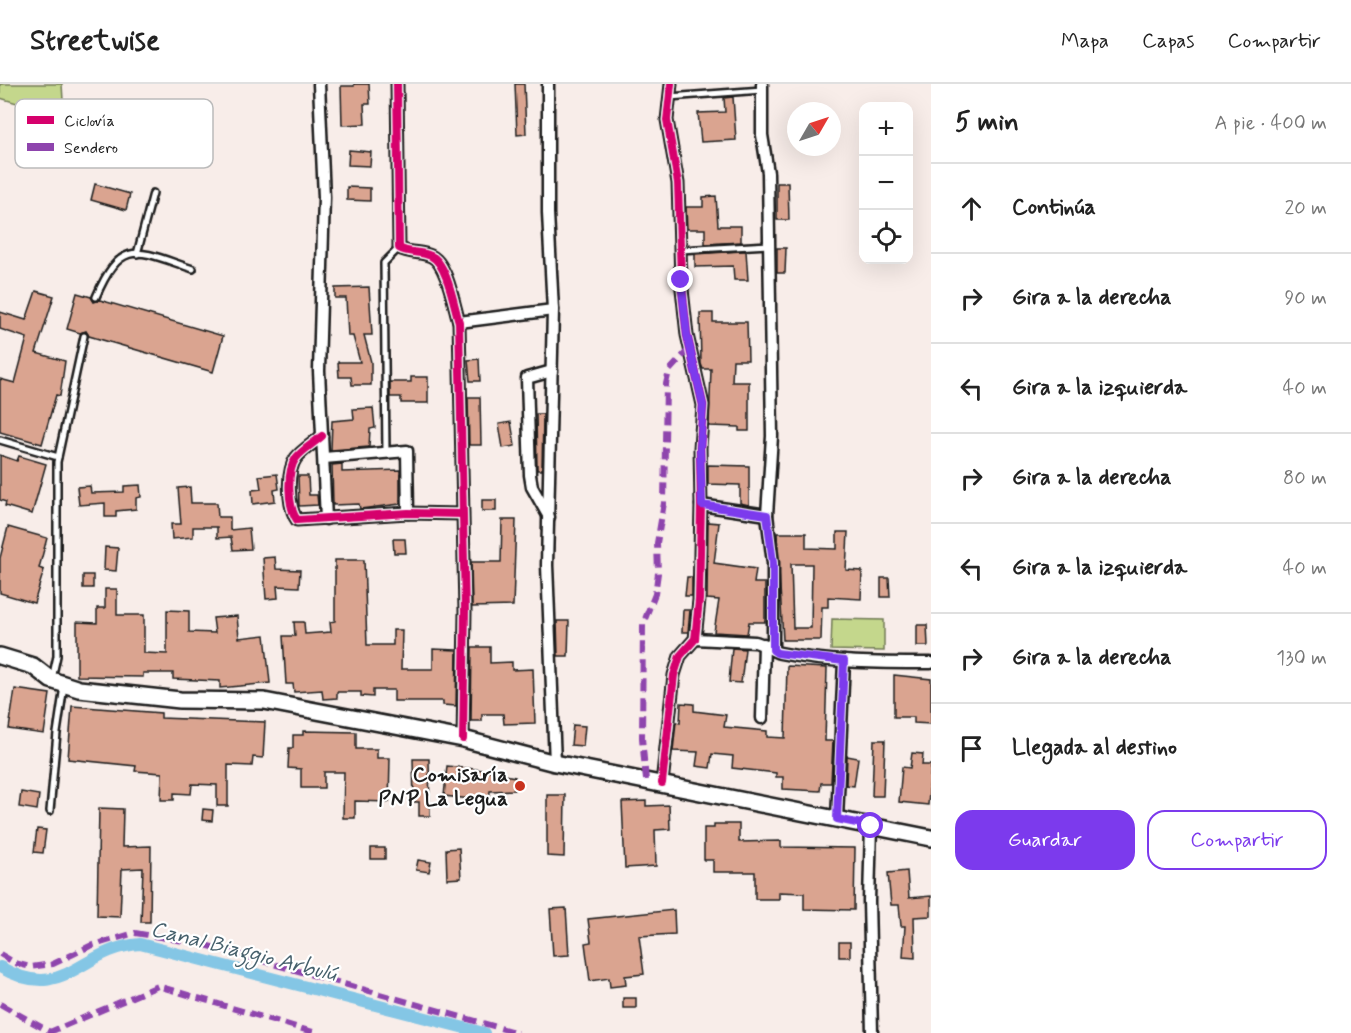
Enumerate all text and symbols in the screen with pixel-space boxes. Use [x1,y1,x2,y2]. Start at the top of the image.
text: Streetwise [30,23,160,60]
text: Mapa [1061,27,1109,55]
text: Capas [1142,27,1195,55]
text: Compartir [1228,27,1321,55]
legend [15,99,213,168]
north arrow [787,102,841,156]
map controls [859,102,913,264]
button: + [859,102,913,156]
text: 5 min [955,106,1019,140]
text: A pie · 400 m [1215,110,1327,137]
text: Ciclovía [64,111,115,132]
text: Sendero [64,138,118,159]
button: − [859,156,913,210]
icon: ahead [955,192,988,225]
text: Continúa [1012,194,1096,222]
text: 20 m [1284,195,1327,222]
button: locate [859,210,913,264]
route end [667,266,693,292]
icon: right [955,282,988,315]
text: Gira a la derecha [1012,284,1172,312]
text: 90 m [1284,285,1327,312]
icon: left [955,372,988,405]
text: Gira a la izquierda [1012,374,1187,402]
text: 40 m [1283,375,1327,402]
icon: right [955,462,988,495]
text: Gira a la derecha [1012,464,1172,492]
text: 80 m [1283,465,1327,492]
icon: left [955,552,988,585]
text: Gira a la izquierda [1012,554,1187,582]
text: 40 m [1283,555,1327,582]
icon: right [955,642,988,675]
text: Gira a la derecha [1012,644,1172,672]
text: 130 m [1276,645,1327,672]
icon: arrive [955,732,988,765]
text: Llegada al destino [1012,734,1177,762]
place label: Comisaría PNP La Legua [378,761,508,815]
marker: Comisaría PNP La Legua [513,779,527,793]
button: Guardar [955,810,1135,870]
button: Compartir [1147,810,1327,870]
route start [857,812,883,838]
water label: Canal Biaggio Arbulú [147,915,341,992]

